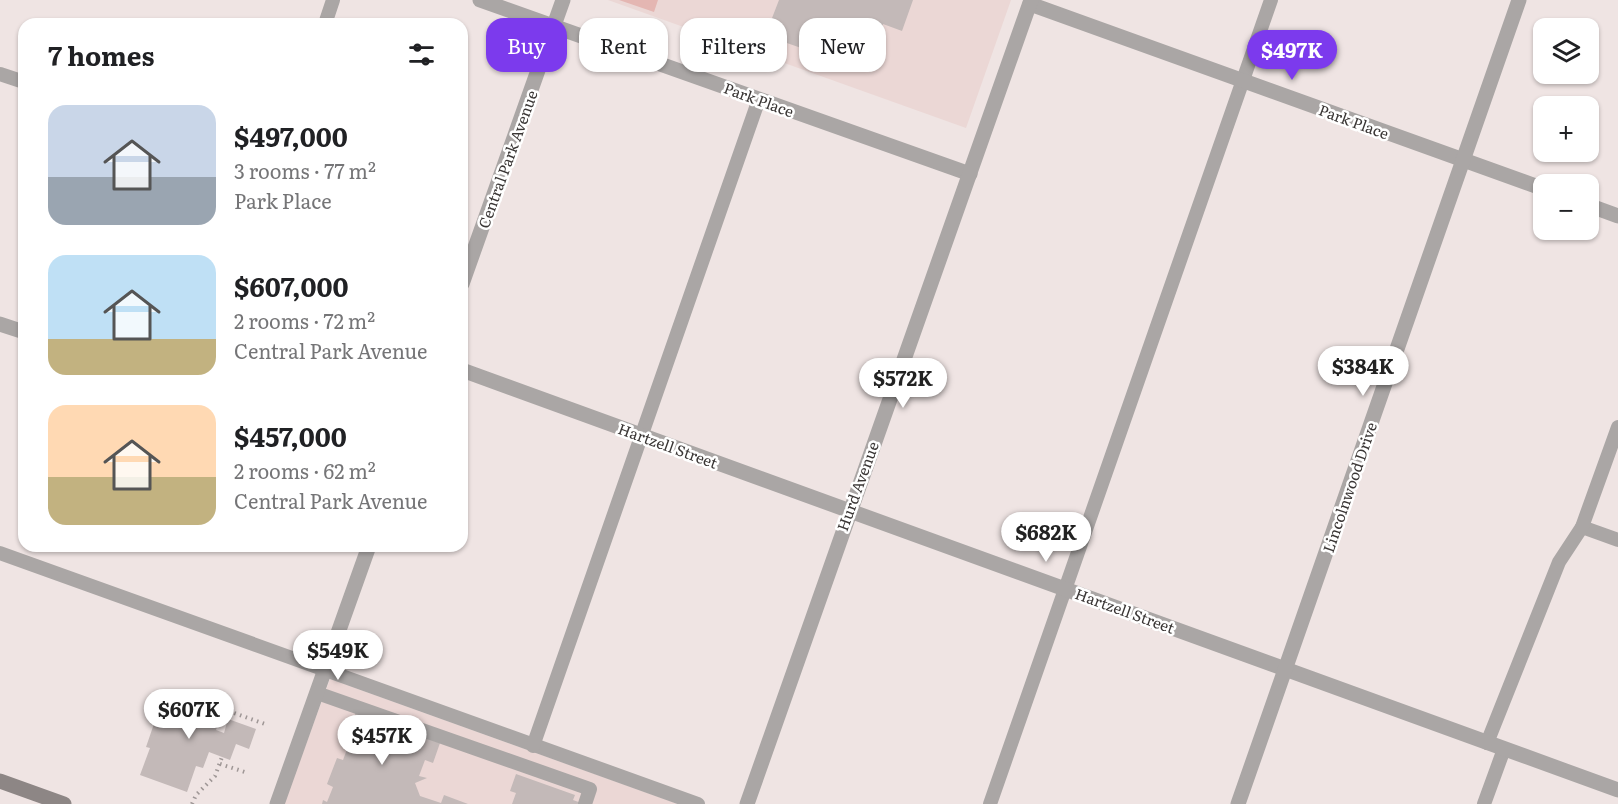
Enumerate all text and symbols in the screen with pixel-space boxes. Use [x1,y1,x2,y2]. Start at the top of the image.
chip: Buy [486,18,567,72]
chip: Rent [579,18,668,72]
chip: Filters [680,18,787,72]
chip: New [799,18,886,72]
map controls [1533,18,1599,240]
button: layers [1533,18,1599,84]
pin: $497K [1250,30,1334,81]
text: $497K [1261,34,1323,64]
text: 7 homes [48,35,154,74]
icon: filters [405,38,438,71]
street label: Park Place [721,76,797,122]
street label: Central Park Avenue [471,87,543,231]
button: + [1533,96,1599,162]
street label: Park Place [1316,98,1392,144]
text: $497,000 [234,116,348,155]
icon: home [96,129,168,201]
text: 3 rooms · 77 m² [234,155,376,185]
button: − [1533,174,1599,240]
text: Park Place [234,185,332,215]
text: $607,000 [234,266,348,305]
icon: home [96,279,168,351]
text: 2 rooms · 72 m² [234,305,375,335]
text: Central Park Avenue [234,335,427,365]
pin: $384K [1321,346,1405,397]
text: $384K [1332,350,1394,380]
pin: $572K [861,358,945,409]
text: $572K [873,362,933,392]
text: $457,000 [234,416,347,455]
street label: Hartzell Street [615,416,721,474]
street label: Lincolnwood Drive [1316,419,1382,555]
icon: home [96,429,168,501]
street label: Hurd Avenue [830,438,884,534]
text: 2 rooms · 62 m² [234,455,376,485]
text: Central Park Avenue [234,485,427,515]
pin: $682K [1004,512,1088,563]
text: $682K [1015,516,1077,546]
street label: Hartzell Street [1072,581,1178,639]
pin: $549K [296,630,380,681]
text: $549K [307,634,369,664]
pin: $607K [147,689,231,740]
text: $607K [158,693,220,723]
pin: $457K [340,715,424,766]
text: $457K [352,719,412,749]

